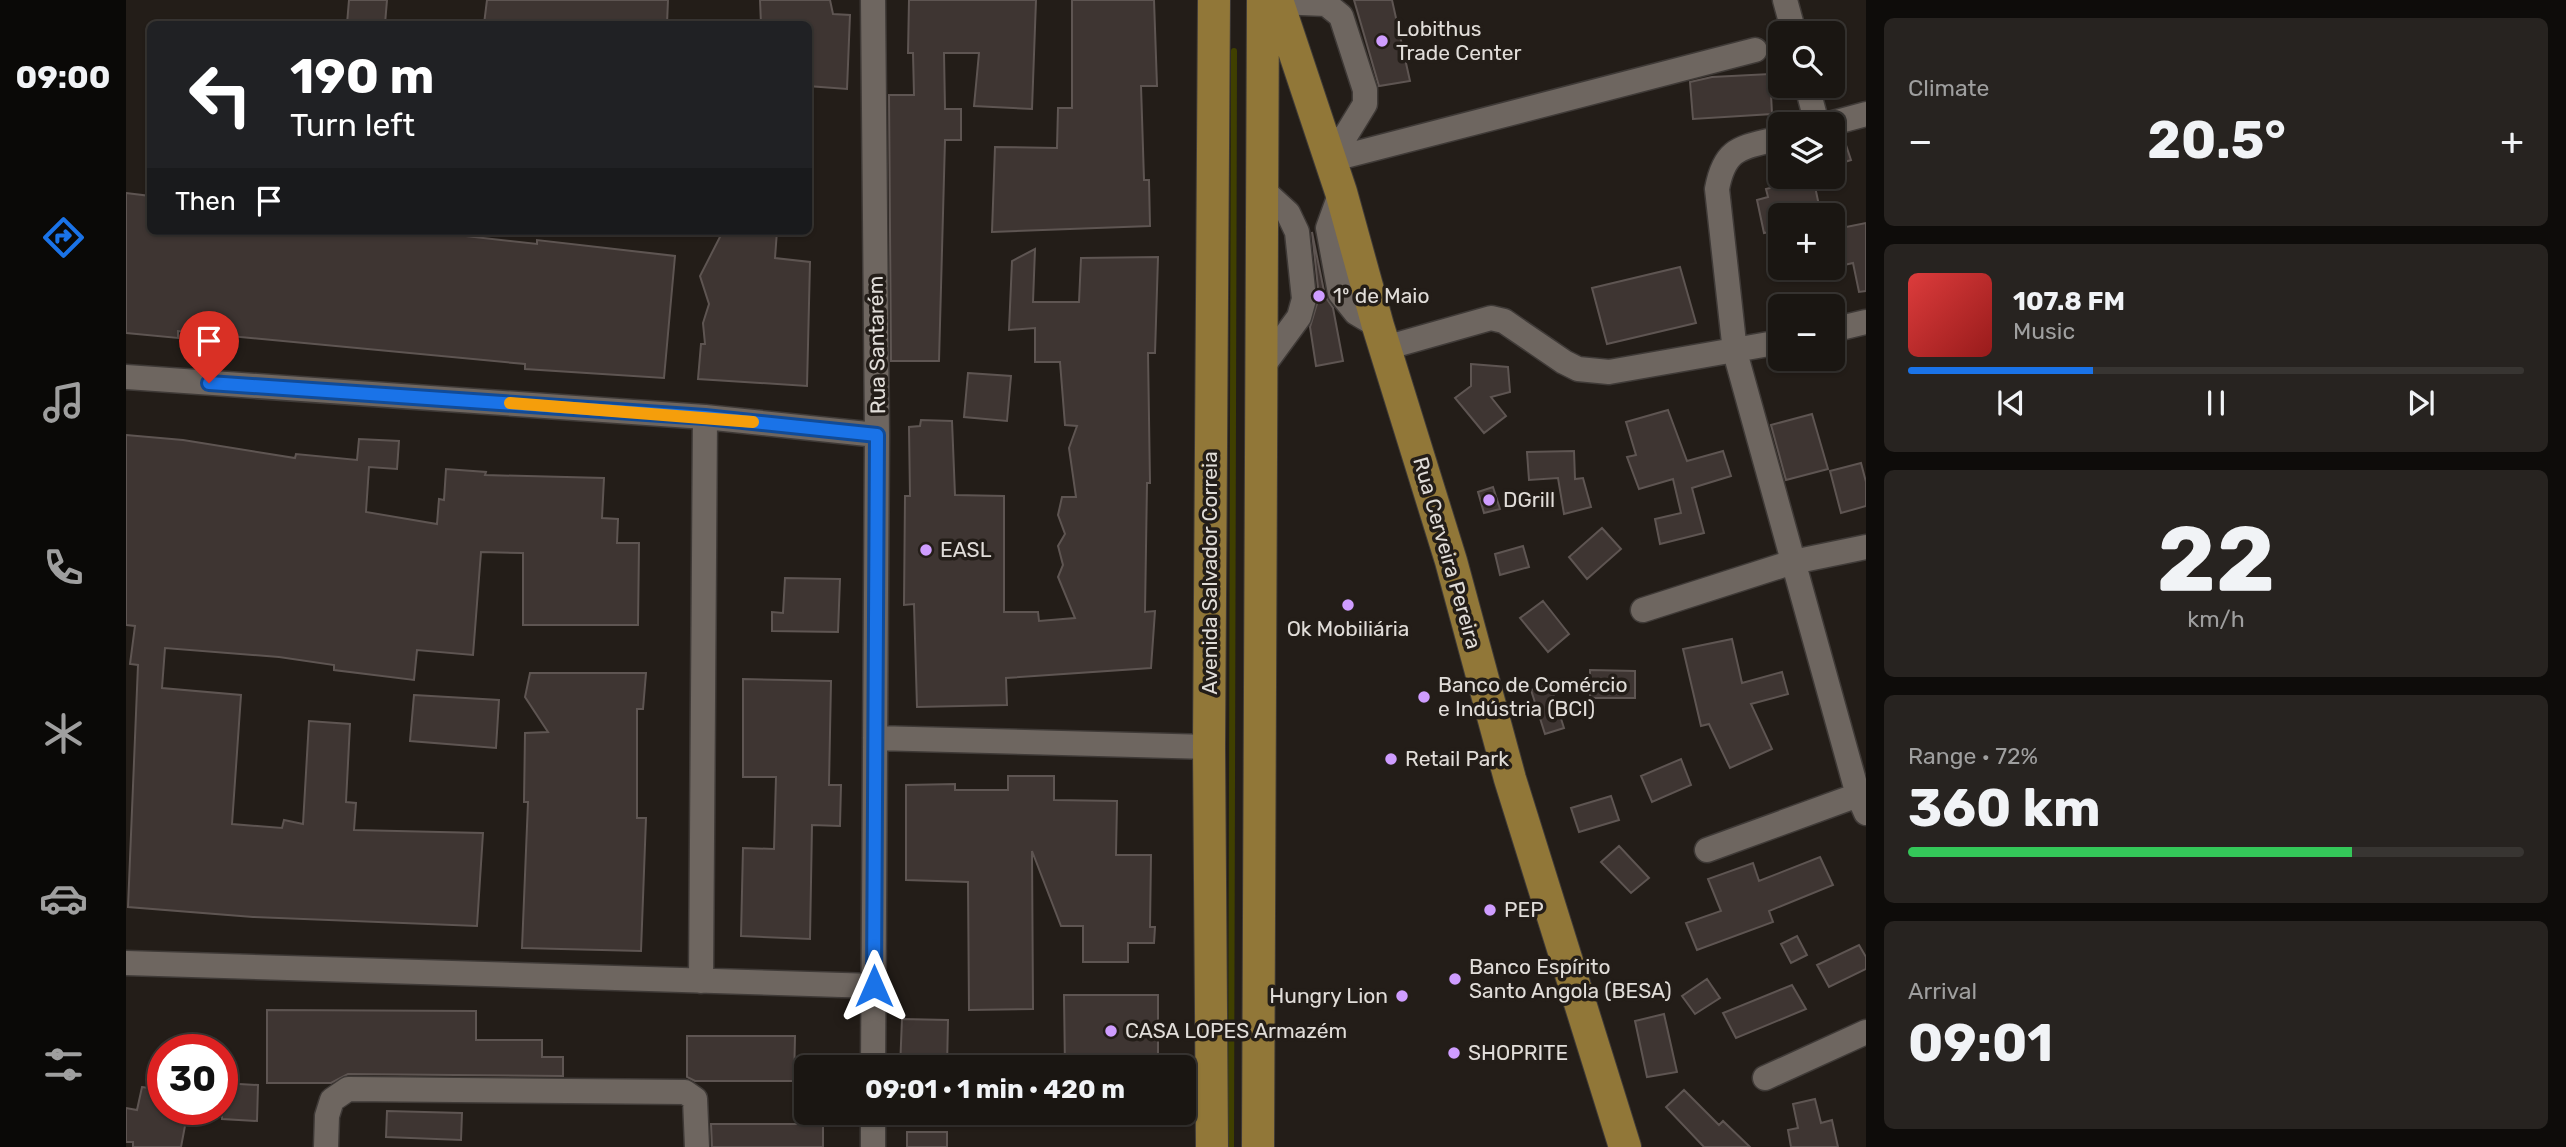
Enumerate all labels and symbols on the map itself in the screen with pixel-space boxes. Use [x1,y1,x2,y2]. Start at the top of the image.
place label: Lobithus Trade Center [1396,16,1522,65]
marker: Lobithus Trade Center [1374,33,1390,49]
street label: Rua Santarém [863,276,890,414]
place label: 1º de Maio [1333,283,1429,308]
marker: 1º de Maio [1311,288,1327,304]
pin [179,311,239,383]
street label: Avenida Salvador Correia [1197,451,1222,695]
street label: Rua Cerveira Pereira [1408,454,1487,652]
place label: DGrill [1503,487,1555,512]
marker: DGrill [1481,492,1497,508]
place label: EASL [940,537,992,562]
marker: EASL [918,542,934,558]
marker: Ok Mobiliária [1340,597,1356,613]
place label: Ok Mobiliária [1287,616,1409,641]
place label: Banco de Comércio e Indústria (BCI) [1438,672,1628,721]
marker: Banco de Comércio e Indústria (BCI) [1416,689,1432,705]
place label: Retail Park [1405,746,1509,771]
marker: Retail Park [1383,751,1399,767]
place label: PEP [1504,897,1544,922]
marker: PEP [1482,902,1498,918]
position arrow [837,949,911,1023]
place label: Banco Espírito Santo Angola (BESA) [1469,954,1672,1003]
marker: Banco Espírito Santo Angola (BESA) [1447,971,1463,987]
place label: Hungry Lion [1269,983,1388,1008]
marker: Hungry Lion [1394,988,1410,1004]
place label: CASA LOPES Armazém [1125,1018,1347,1043]
marker: CASA LOPES Armazém [1103,1023,1119,1039]
speed limit sign: 30 [147,1034,238,1125]
place label: SHOPRITE [1468,1040,1568,1065]
marker: SHOPRITE [1446,1045,1462,1061]

